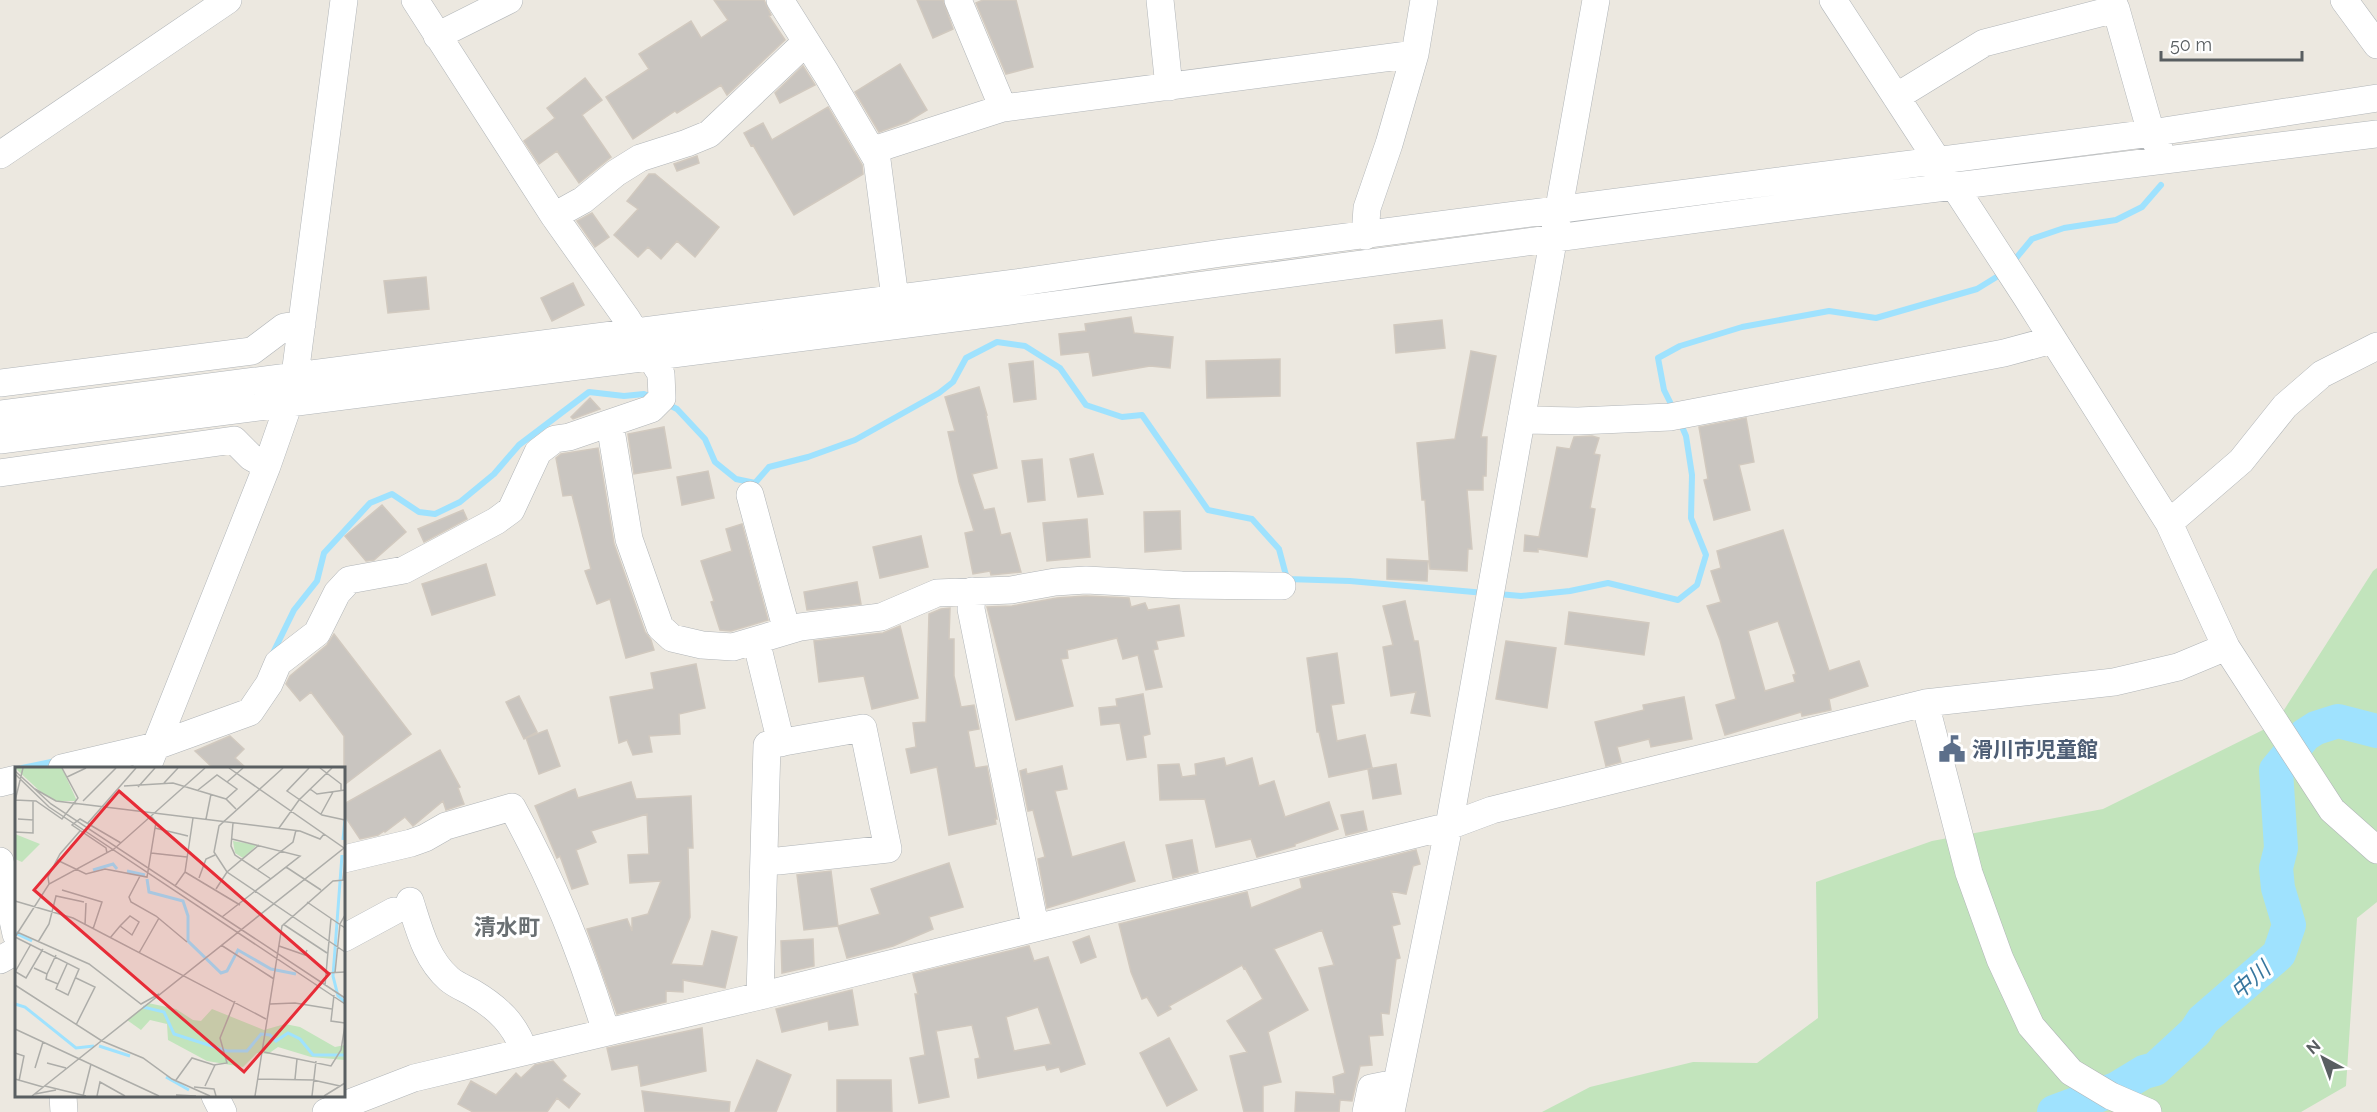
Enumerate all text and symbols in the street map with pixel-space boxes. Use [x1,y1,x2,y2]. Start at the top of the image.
scale bar [2161,24,2302,62]
text: 50 m [2170,34,2212,55]
public building icon: 滑川市児童館 [1937,734,1967,764]
place label: 滑川市児童館 [1972,737,2098,762]
inset map [15,767,345,1097]
district label: 清水町 [474,914,540,940]
water label: 中川 [2225,954,2277,1004]
north arrow [2293,1028,2353,1088]
text: N [2303,1036,2324,1058]

